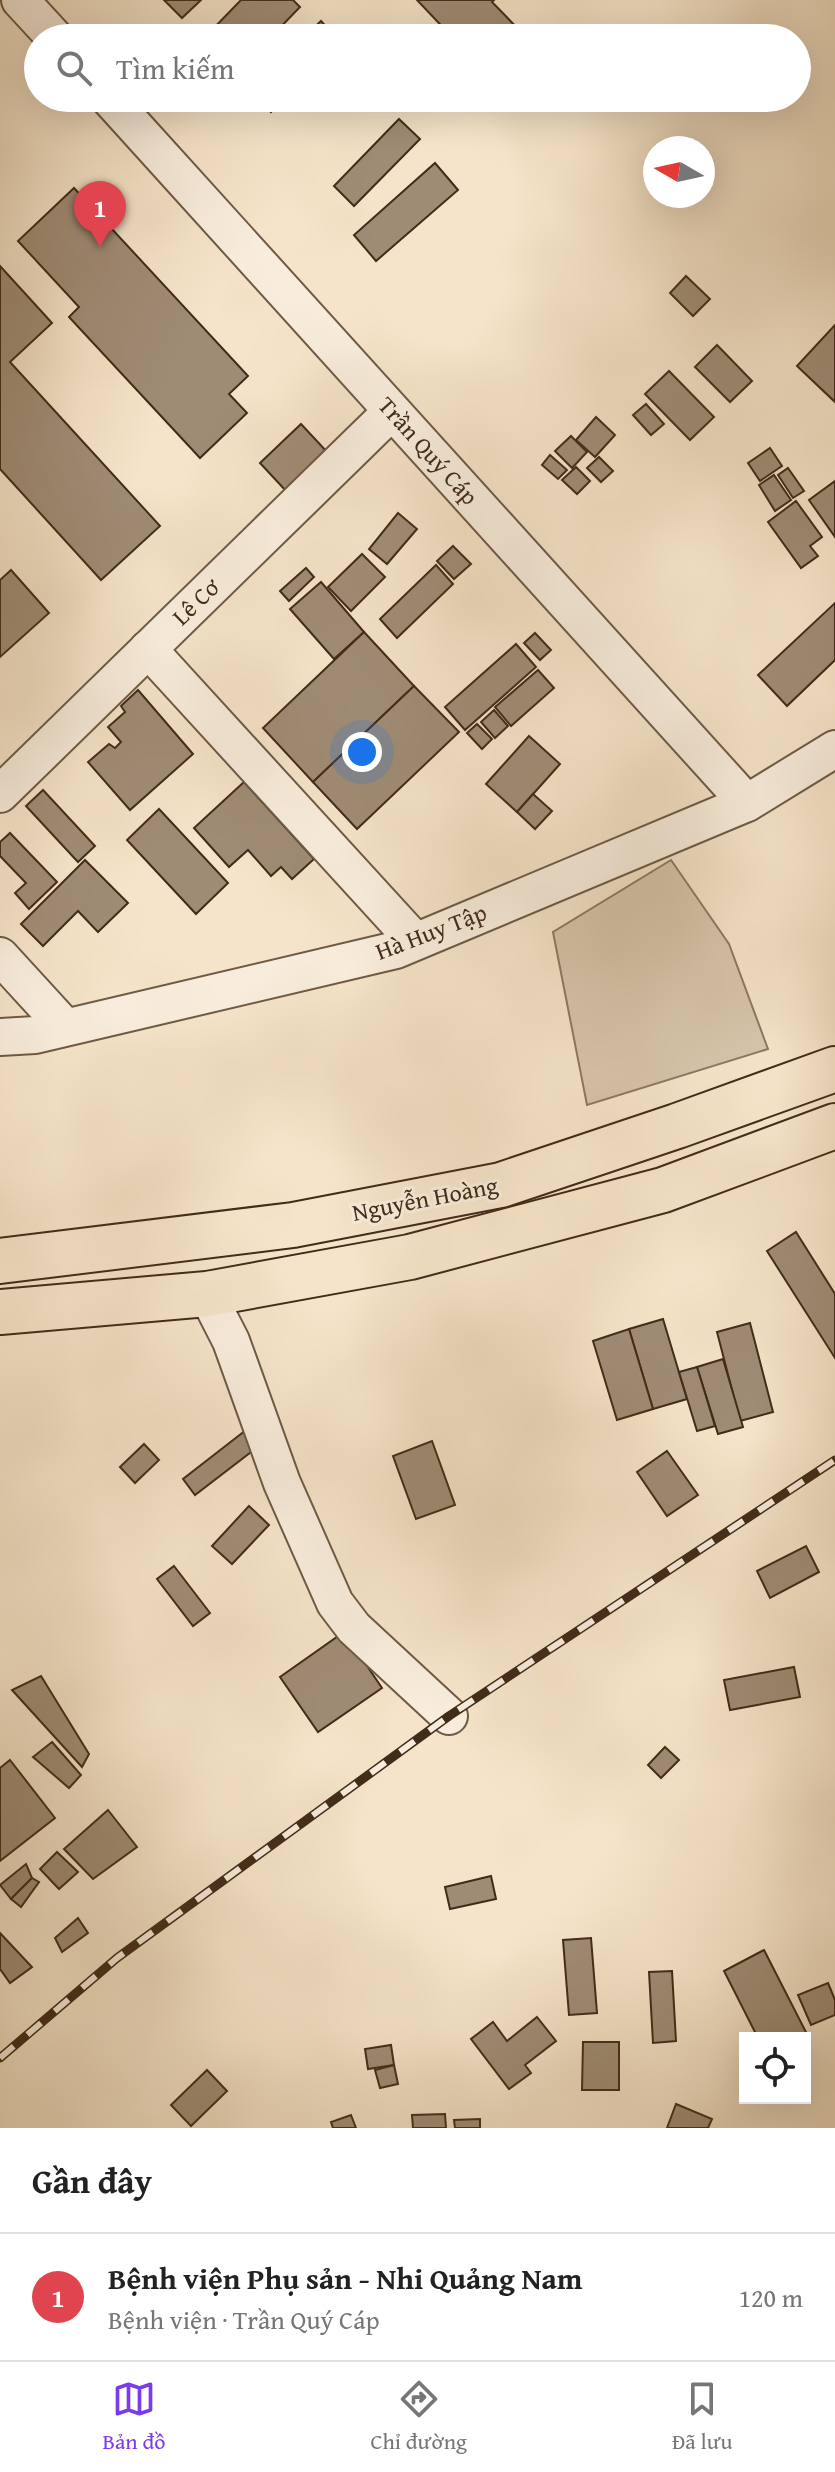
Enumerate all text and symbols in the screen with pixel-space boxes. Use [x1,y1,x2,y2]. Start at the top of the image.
search box [24,24,811,112]
icon: search [52,46,96,90]
text: Tìm kiếm [116,46,235,90]
north arrow [643,136,715,208]
pin: 1 [74,181,126,247]
street label: Trần Quý Cáp [370,389,487,513]
street label: Lê Cơ [164,570,228,633]
your location [342,732,382,772]
street label: Hà Huy Tập [370,894,491,969]
street label: Nguyễn Hoàng [349,1167,501,1230]
map controls [739,2032,811,2104]
button: locate [739,2032,811,2104]
text: Gần đây [32,2156,152,2205]
text: Bệnh viện Phụ sản - Nhi Quảng Nam [108,2256,583,2300]
text: 1 [51,2278,65,2317]
text: 120 m [738,2278,803,2317]
text: Bệnh viện · Trần Quý Cáp [108,2300,380,2339]
tab: Bản đồ [102,2377,166,2457]
tab: Chỉ đường [370,2377,467,2457]
tab: Đã lưu [672,2377,733,2457]

